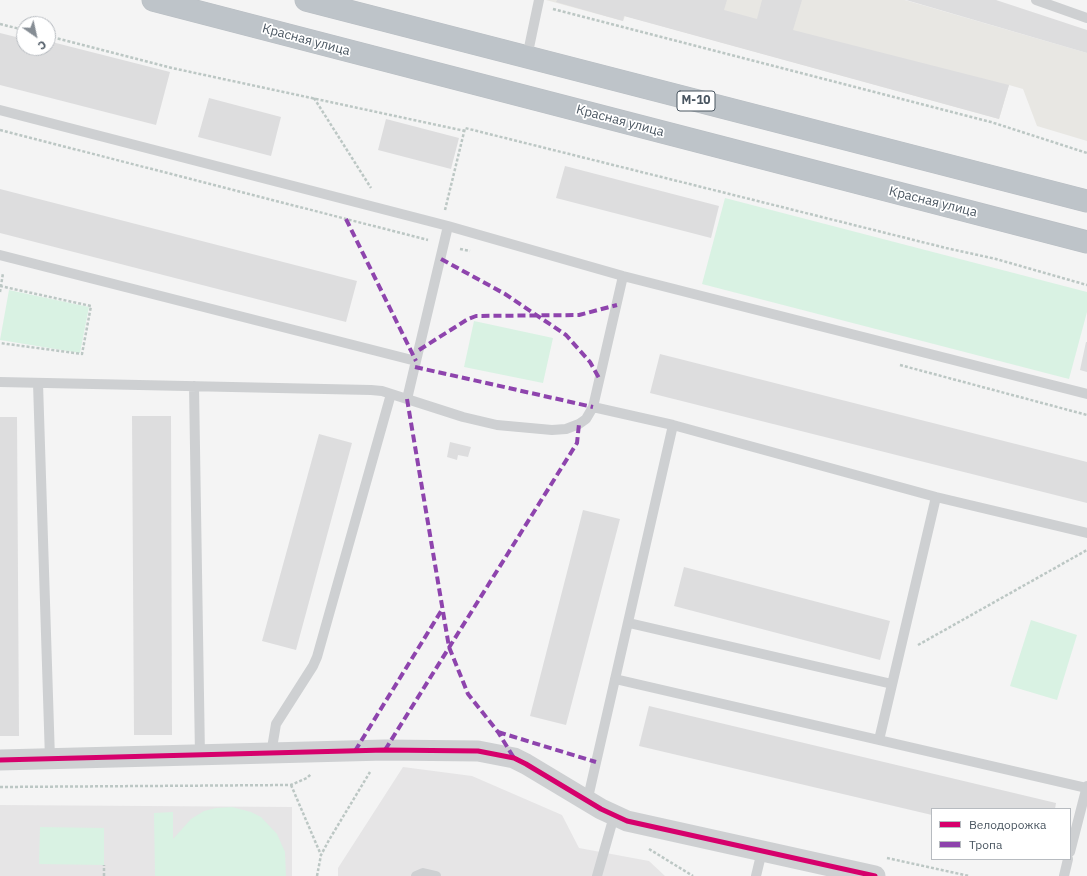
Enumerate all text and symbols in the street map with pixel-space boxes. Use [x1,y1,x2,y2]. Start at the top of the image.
north arrow [16,16,56,56]
street label: Красная улица [260,21,352,59]
text: С [35,37,49,53]
road number: М-10 [677,91,715,111]
street label: Красная улица [574,102,666,140]
street label: Красная улица [887,184,979,220]
legend [931,808,1071,860]
text: Велодорожка [969,817,1046,832]
text: Тропа [969,837,1002,852]

